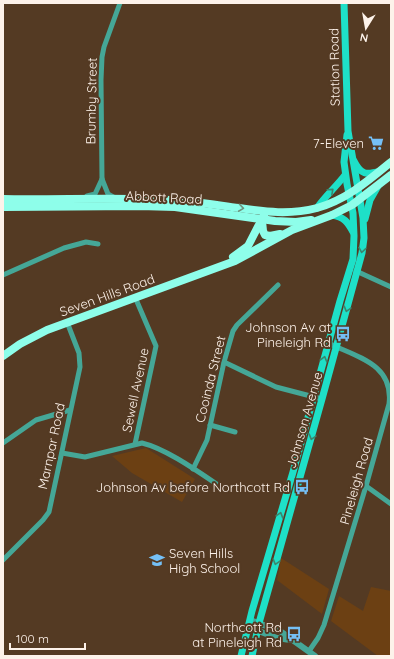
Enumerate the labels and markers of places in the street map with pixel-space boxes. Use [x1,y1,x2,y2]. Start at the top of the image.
supermarket icon: 7-Eleven [367,134,385,152]
place label: 7-Eleven [313,135,364,151]
place label: Johnson Av at Pineleigh Rd [245,319,331,350]
bus stop icon: Johnson Av at Pineleigh Rd [334,325,352,343]
bus stop icon: Johnson Av before Northcott Rd [293,478,311,496]
place label: Johnson Av before Northcott Rd [96,479,290,495]
place label: Seven Hills High School [169,545,240,576]
school or university icon: Seven Hills High School [148,551,166,569]
place label: Northcott Rd at Pineleigh Rd [192,619,282,650]
bus stop icon: Northcott Rd at Pineleigh Rd [285,625,303,643]

